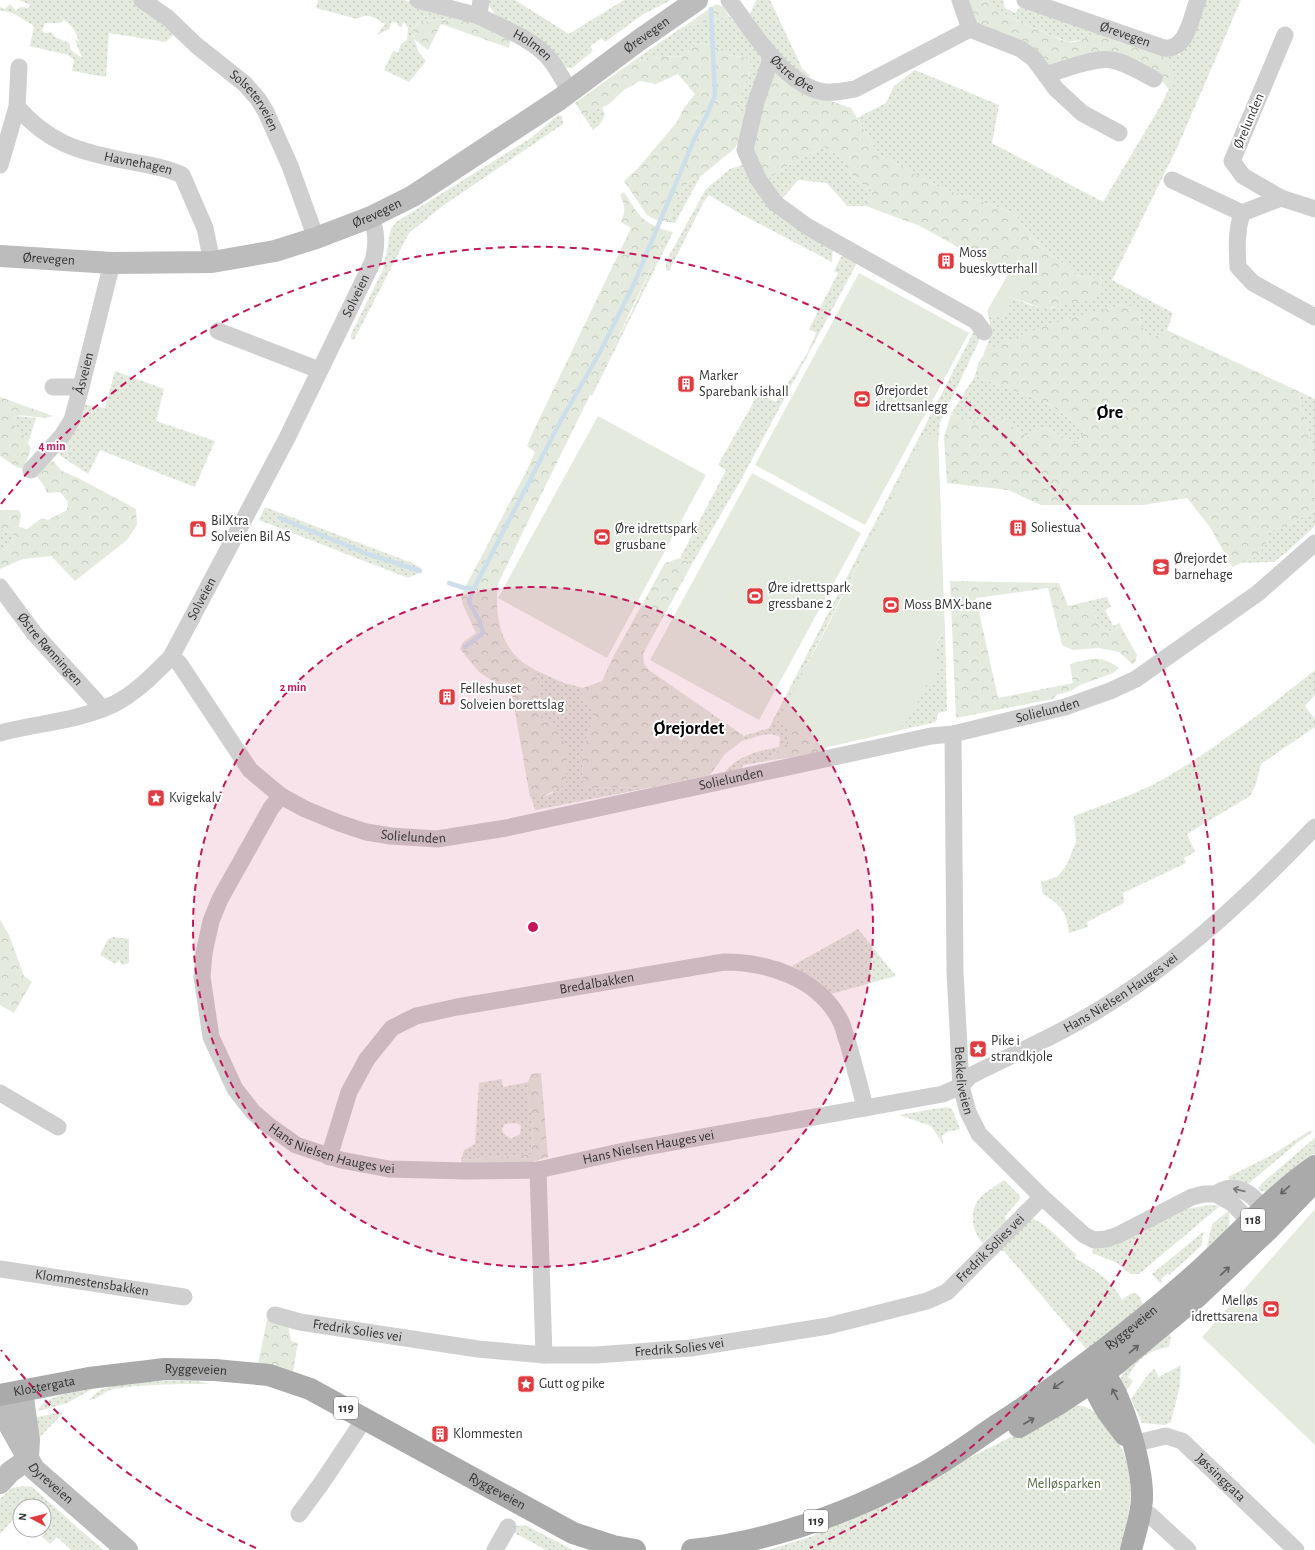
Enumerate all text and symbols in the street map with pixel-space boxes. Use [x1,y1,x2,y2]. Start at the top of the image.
street label: Ørevegen [621,14,672,56]
street label: Ørevegen [1098,18,1152,50]
street label: Holmen [510,27,555,64]
street label: Østre Øre [767,52,816,95]
street label: Solseterveien [227,68,281,133]
street label: Ørelunden [1230,91,1267,151]
street label: Havnehagen [103,149,174,178]
street label: Ørevegen [350,196,404,230]
place label: Moss bueskytterhall [959,246,1038,276]
street label: Ørevegen [22,249,76,268]
building icon: Moss bueskytterhall [936,251,956,271]
street label: Solveien [340,272,372,320]
street label: Åsveien [70,351,96,396]
place label: Marker Sparebank ishall [699,369,789,399]
building icon: Marker Sparebank ishall [676,374,696,394]
place label: Ørejordet idrettsanlegg [875,383,948,414]
sports icon: Ørejordet idrettsanlegg [852,389,872,409]
district label: Øre [1097,404,1123,422]
text: 4 min [38,440,66,452]
place label: BilXtra Solveien Bil AS [211,514,291,544]
building icon: Soliestua [1008,518,1028,538]
shop icon: BilXtra Solveien Bil AS [188,519,208,539]
place label: Øre idrettspark grusbane [615,521,698,552]
place label: Soliestua [1031,521,1081,535]
sports icon: Øre idrettspark grusbane [592,527,612,547]
place label: Ørejordet barnehage [1174,551,1233,582]
school or university icon: Ørejordet barnehage [1151,557,1171,577]
street label: Solveien [185,575,219,622]
place label: Øre idrettspark gressbane 2 [768,580,851,611]
sports icon: Øre idrettspark gressbane 2 [745,586,765,606]
sports icon: Moss BMX-bane [881,595,901,615]
place label: Moss BMX-bane [904,598,992,612]
street label: Østre Rønningen [15,610,85,688]
text: 2 min [280,681,306,693]
place label: Felleshuset Solveien borettslag [460,682,564,712]
building icon: Felleshuset Solveien borettslag [437,687,457,707]
street label: Solielunden [1014,695,1081,726]
district label: Ørejordet [654,720,724,738]
street label: Solielunden [698,766,764,793]
place icon: Kvigekalv [146,788,166,808]
place label: Kvigekalv [169,791,221,805]
street label: Solielunden [380,827,447,846]
centre of rings [526,920,540,934]
street label: Hans Nielsen Hauges vei [1061,950,1181,1035]
street label: Bredalbakken [558,970,635,997]
place label: Pike i strandkjole [991,1034,1053,1064]
place icon: Pike i strandkjole [968,1039,988,1059]
street label: Bekkeliveien [952,1046,975,1116]
street label: Hans Nielsen Hauges vei [266,1121,395,1176]
street label: Hans Nielsen Hauges vei [581,1128,715,1167]
one-way arrow [1233,1185,1246,1193]
one-way arrow [1280,1185,1290,1194]
road number: 118 [1241,1209,1265,1231]
street label: Fredrik Solies vei [954,1212,1027,1285]
one-way arrow [1220,1266,1230,1275]
street label: Klommestensbakken [34,1267,150,1299]
place label: Melløs idrettsarena [1191,1294,1259,1324]
sports icon: Melløs idrettsarena [1261,1299,1281,1319]
street label: Ryggeveien [1102,1303,1160,1353]
street label: Fredrik Solies vei [312,1317,403,1344]
street label: Fredrik Solies vei [634,1336,725,1359]
one-way arrow [1129,1345,1139,1354]
street label: Ryggeveien [164,1362,228,1378]
street label: Klostergata [12,1374,77,1399]
place icon: Gutt og pike [516,1374,536,1394]
place label: Gutt og pike [539,1377,605,1391]
one-way arrow [1052,1380,1063,1389]
one-way arrow [1111,1388,1119,1400]
road number: 119 [334,1397,358,1419]
one-way arrow [1023,1417,1035,1425]
building icon: Klommesten [430,1424,450,1444]
place label: Klommesten [453,1427,523,1441]
street label: Jøssinggata [1193,1451,1248,1505]
street label: Dyreveien [25,1461,76,1507]
street label: Ryggeveien [466,1470,528,1513]
park label: Melløsparken [1027,1477,1101,1491]
north arrow [12,1498,52,1538]
road number: 119 [804,1510,828,1532]
text: N [17,1512,28,1521]

